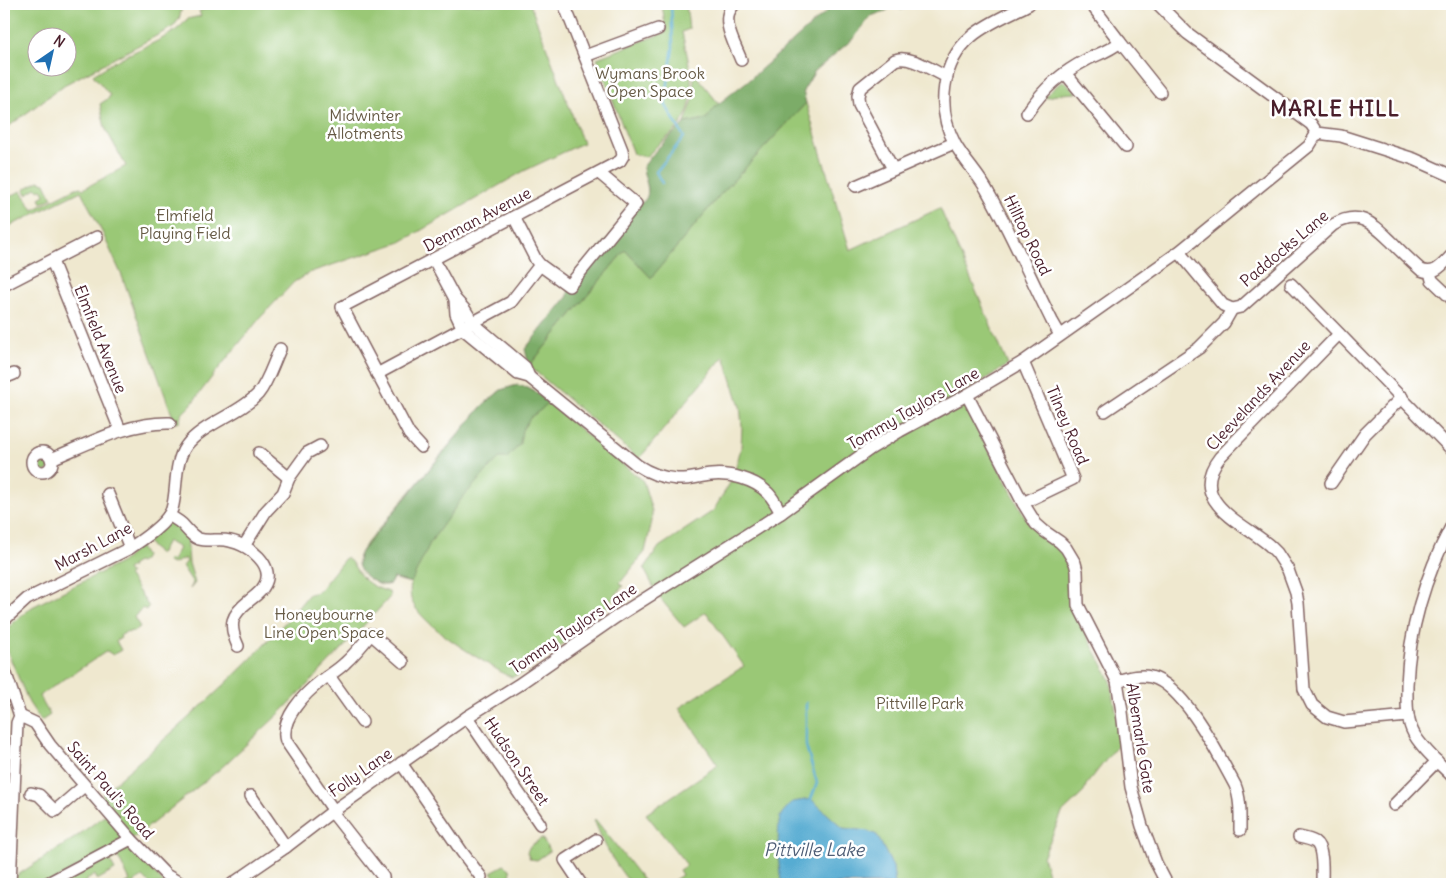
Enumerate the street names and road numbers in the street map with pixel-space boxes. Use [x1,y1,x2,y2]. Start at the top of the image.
street label: Denman Avenue [420,182,534,256]
street label: Hilltop Road [1000,191,1056,279]
street label: Paddocks Lane [1236,205,1332,291]
street label: Elmfield Avenue [70,282,132,396]
street label: Cleevelands Avenue [1202,336,1314,454]
street label: Tommy Taylors Lane [844,362,982,454]
street label: Tilney Road [1042,383,1094,467]
street label: Marsh Lane [51,517,135,575]
street label: Tommy Taylors Lane [506,578,640,678]
street label: Albemarle Gate [1122,681,1160,795]
street label: Hudson Street [480,713,554,809]
street label: Saint Paul's Road [63,737,159,843]
street label: Folly Lane [324,743,396,801]

